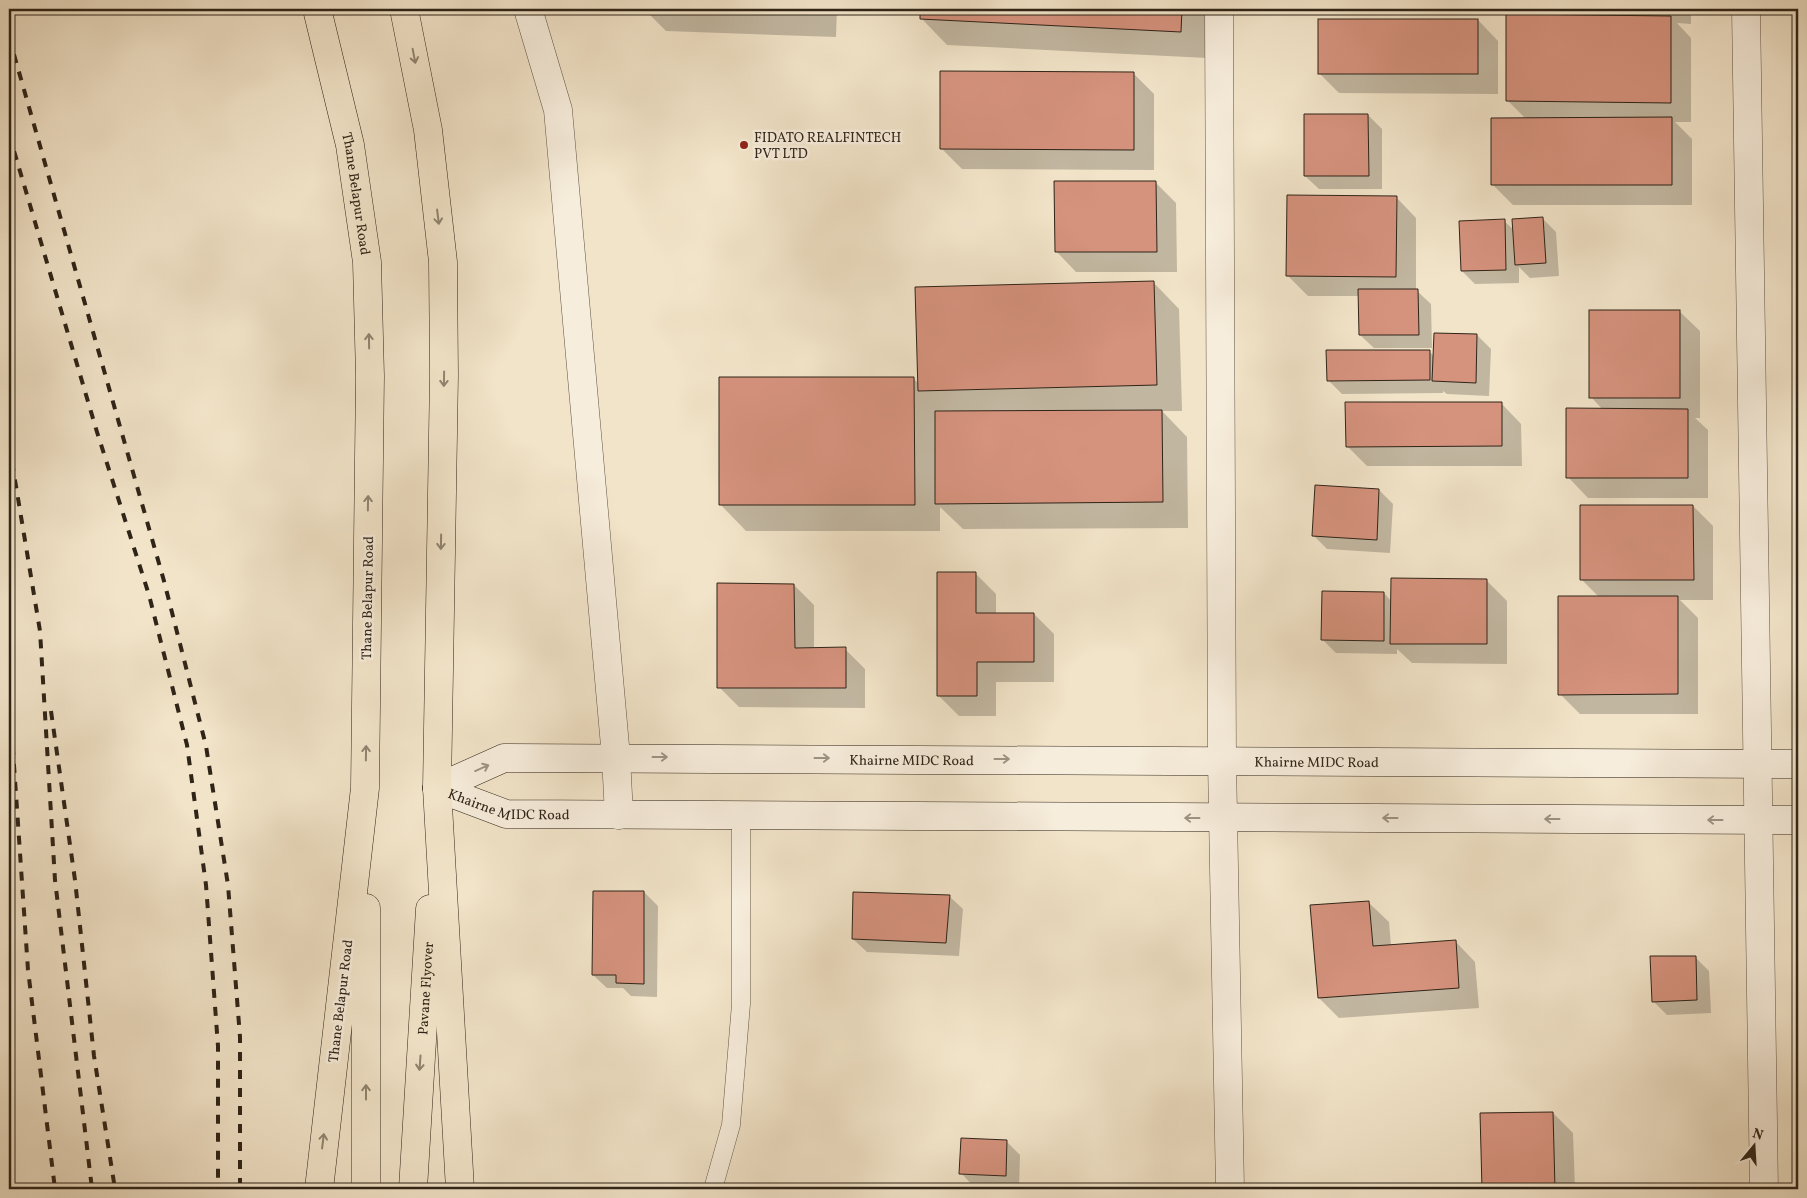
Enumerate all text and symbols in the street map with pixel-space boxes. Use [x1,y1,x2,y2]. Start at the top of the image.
one-way arrow [409,48,419,64]
place label: FIDATO REALFINTECH PVT LTD [754,129,901,164]
street label: Thane Belapur Road [336,131,374,257]
marker: FIDATO REALFINTECH PVT LTD [738,139,750,151]
one-way arrow [433,209,443,225]
one-way arrow [364,333,374,350]
one-way arrow [439,370,449,387]
one-way arrow [363,496,373,512]
one-way arrow [436,533,446,549]
street label: Thane Belapur Road [358,536,379,660]
one-way arrow [361,745,371,762]
one-way arrow [651,752,667,762]
street label: Khairne MIDC Road [849,752,974,771]
one-way arrow [814,753,830,763]
street label: Khairne MIDC Road [1254,753,1379,773]
one-way arrow [994,754,1010,764]
one-way arrow [474,762,489,772]
street label: Khairne MIDC Road [445,785,570,826]
one-way arrow [1184,813,1200,822]
one-way arrow [1382,813,1398,823]
one-way arrow [1544,814,1560,824]
one-way arrow [1707,815,1723,825]
street label: Thane Belapur Road [325,939,358,1064]
street label: Pavane Flyover [414,941,439,1036]
one-way arrow [416,1055,425,1071]
one-way arrow [361,1084,371,1100]
north arrow [1730,1120,1780,1170]
text: N [1750,1124,1765,1146]
one-way arrow [318,1133,328,1149]

